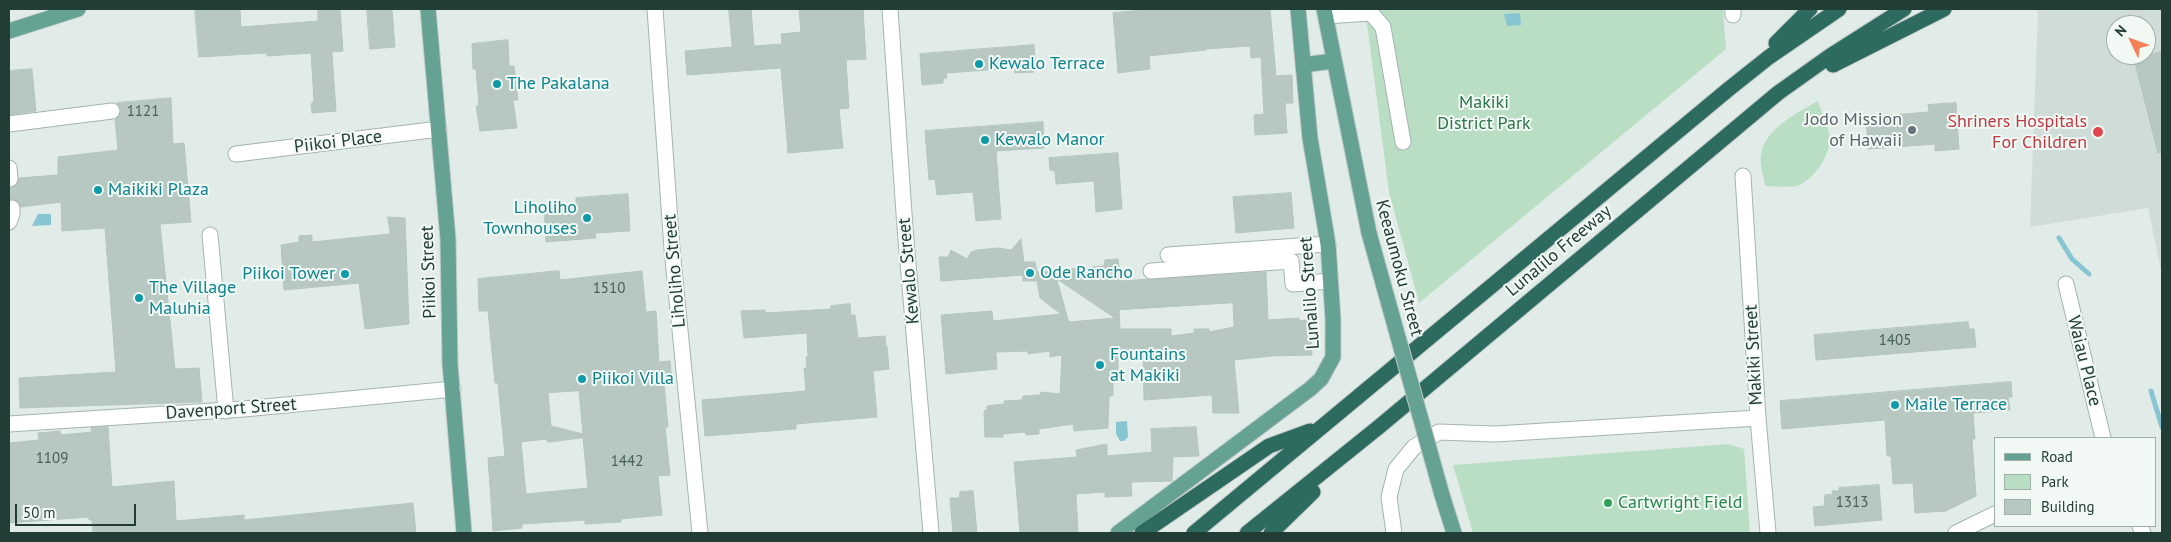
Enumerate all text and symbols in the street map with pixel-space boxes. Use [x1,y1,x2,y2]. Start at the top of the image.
north arrow [2106,15,2156,65]
text: N [2111,21,2130,40]
place label: Kewalo Terrace [989,53,1105,75]
marker: Kewalo Terrace [973,58,985,70]
place label: The Pakalana [507,73,610,95]
marker: The Pakalana [491,78,503,90]
park label: Makiki District Park [1437,92,1531,134]
house number: 1121 [127,103,159,121]
place label: Jodo Mission of Hawaii [1804,109,1902,152]
place label: Shriners Hospitals For Children [1947,111,2087,154]
marker: Jodo Mission of Hawaii [1906,124,1918,136]
marker: Shriners Hospitals For Children [2091,125,2105,139]
street label: Piikoi Place [293,126,383,158]
place label: Kewalo Manor [995,129,1105,151]
marker: Kewalo Manor [979,134,991,146]
place label: Maikiki Plaza [108,179,209,201]
marker: Maikiki Plaza [92,184,104,196]
place label: Liholiho Townhouses [483,197,577,240]
street label: Keeaumoku Street [1370,197,1428,339]
street label: Lunalilo Freeway [1502,201,1616,301]
marker: Liholiho Townhouses [581,212,593,224]
street label: Liholiho Street [659,213,691,329]
street label: Kewalo Street [894,217,924,325]
street label: Piikoi Street [417,225,441,319]
street label: Lunalilo Street [1295,236,1325,350]
place label: Ode Rancho [1040,262,1133,284]
place label: Piikoi Tower [242,263,335,285]
marker: Ode Rancho [1024,267,1036,279]
marker: Piikoi Tower [339,268,351,280]
place label: The Village Maluhia [149,277,236,320]
house number: 1510 [593,280,625,298]
marker: The Village Maluhia [133,292,145,304]
street label: Makiki Street [1741,304,1767,406]
street label: Waiau Place [2062,314,2106,408]
house number: 1405 [1879,332,1911,350]
place label: Fountains at Makiki [1110,344,1186,386]
marker: Fountains at Makiki [1094,359,1106,371]
place label: Piikoi Villa [592,368,674,390]
marker: Piikoi Villa [576,373,588,385]
street label: Davenport Street [165,394,297,424]
place label: Maile Terrace [1905,394,2007,416]
marker: Maile Terrace [1889,399,1901,411]
legend [1994,437,2156,527]
text: Road [2041,447,2073,466]
house number: 1109 [36,450,68,468]
house number: 1442 [611,453,643,471]
text: Park [2041,472,2069,491]
place label: Cartwright Field [1618,492,1742,514]
scale bar [18,494,139,526]
house number: 1313 [1836,494,1868,512]
marker: Cartwright Field [1602,497,1614,509]
text: Building [2041,497,2095,516]
text: 50 m [23,503,56,522]

